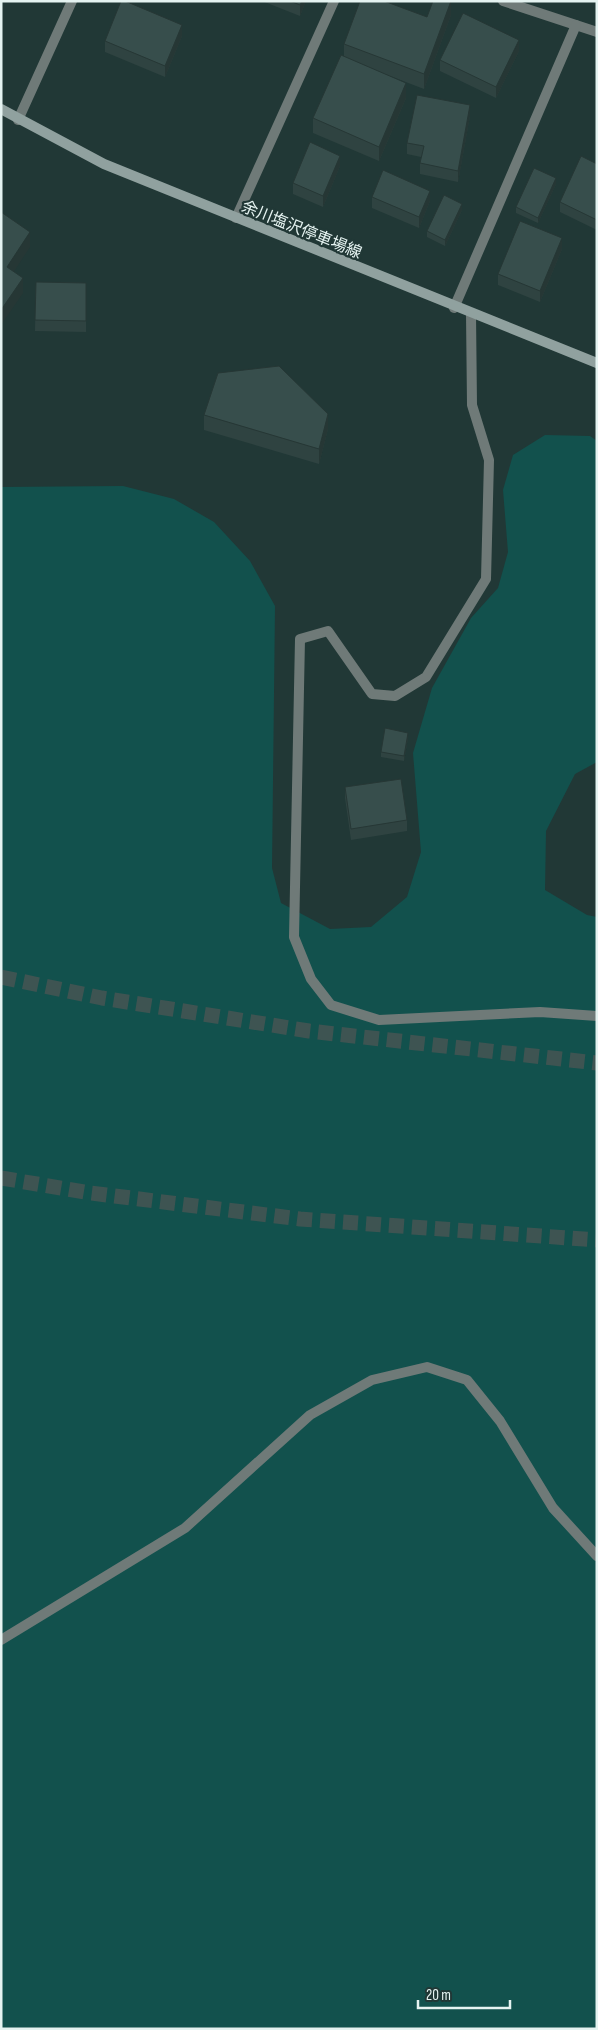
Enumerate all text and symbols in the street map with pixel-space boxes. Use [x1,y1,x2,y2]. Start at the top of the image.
street label: 余川塩沢停車場線 [239,198,364,263]
scale bar [418,1978,510,2010]
text: 20 m [426,1986,451,2005]

